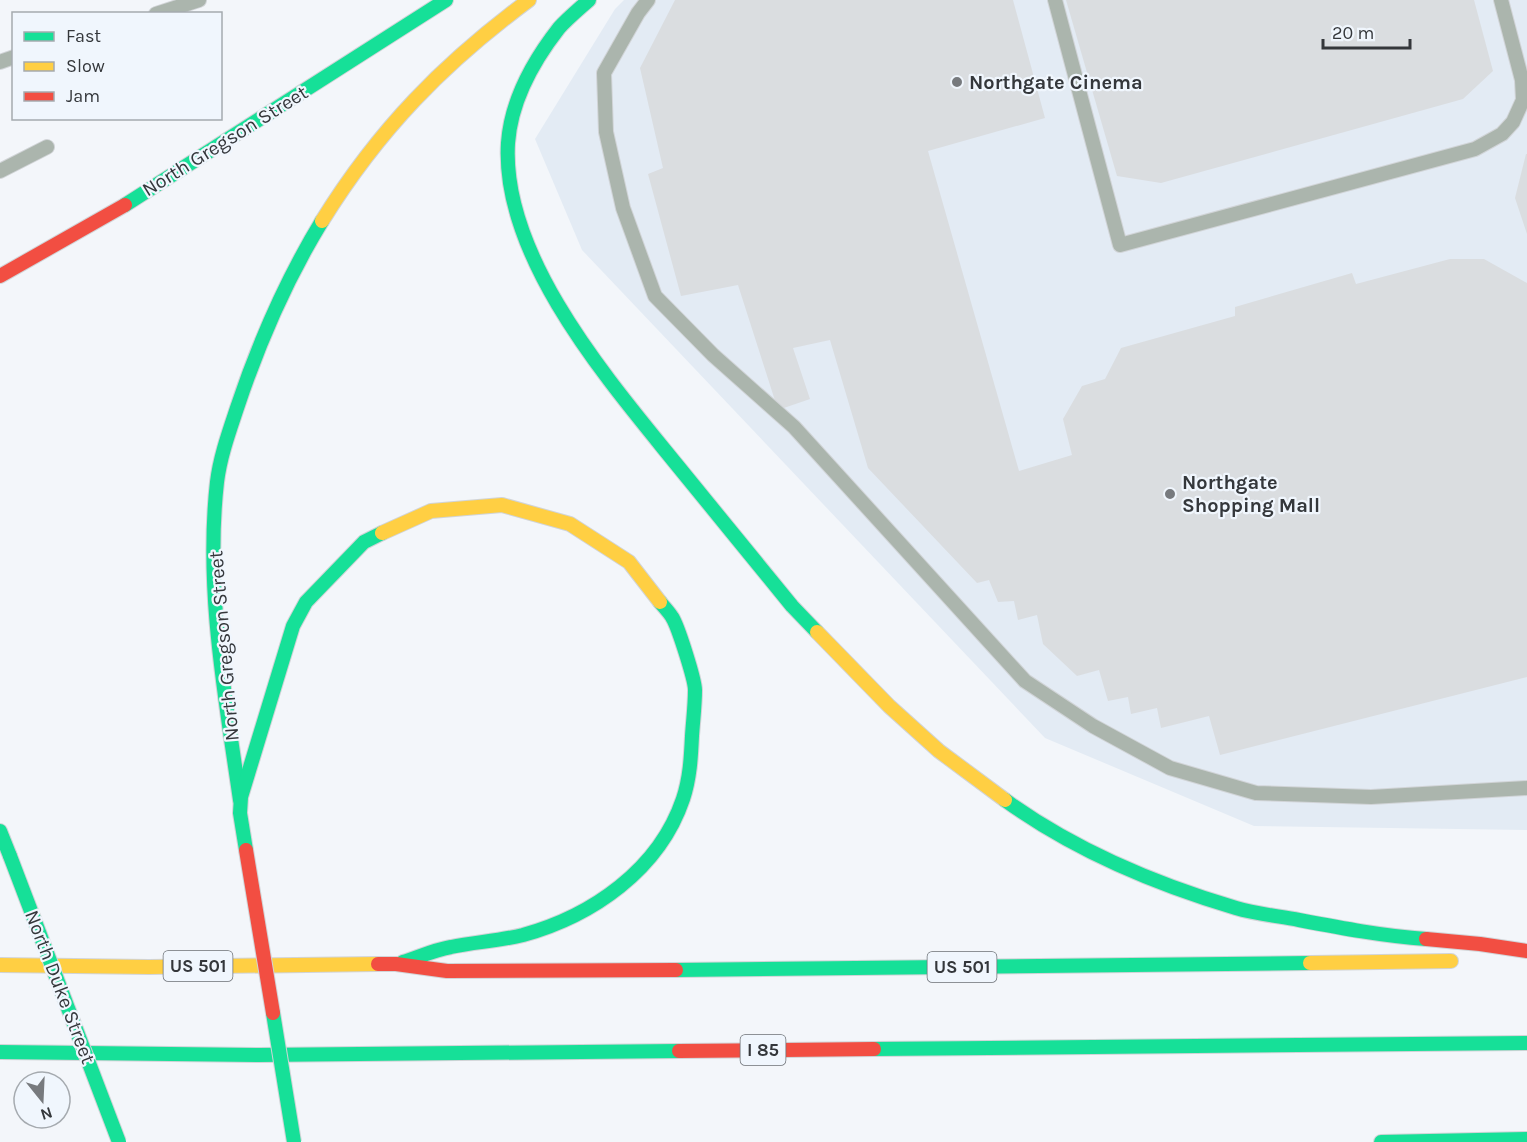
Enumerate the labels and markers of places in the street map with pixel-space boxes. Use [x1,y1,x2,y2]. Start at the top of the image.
place label: Northgate Cinema [969,71,1143,94]
marker: Northgate Cinema [950,75,964,89]
place label: Northgate Shopping Mall [1182,471,1320,517]
marker: Northgate Shopping Mall [1163,487,1177,501]

